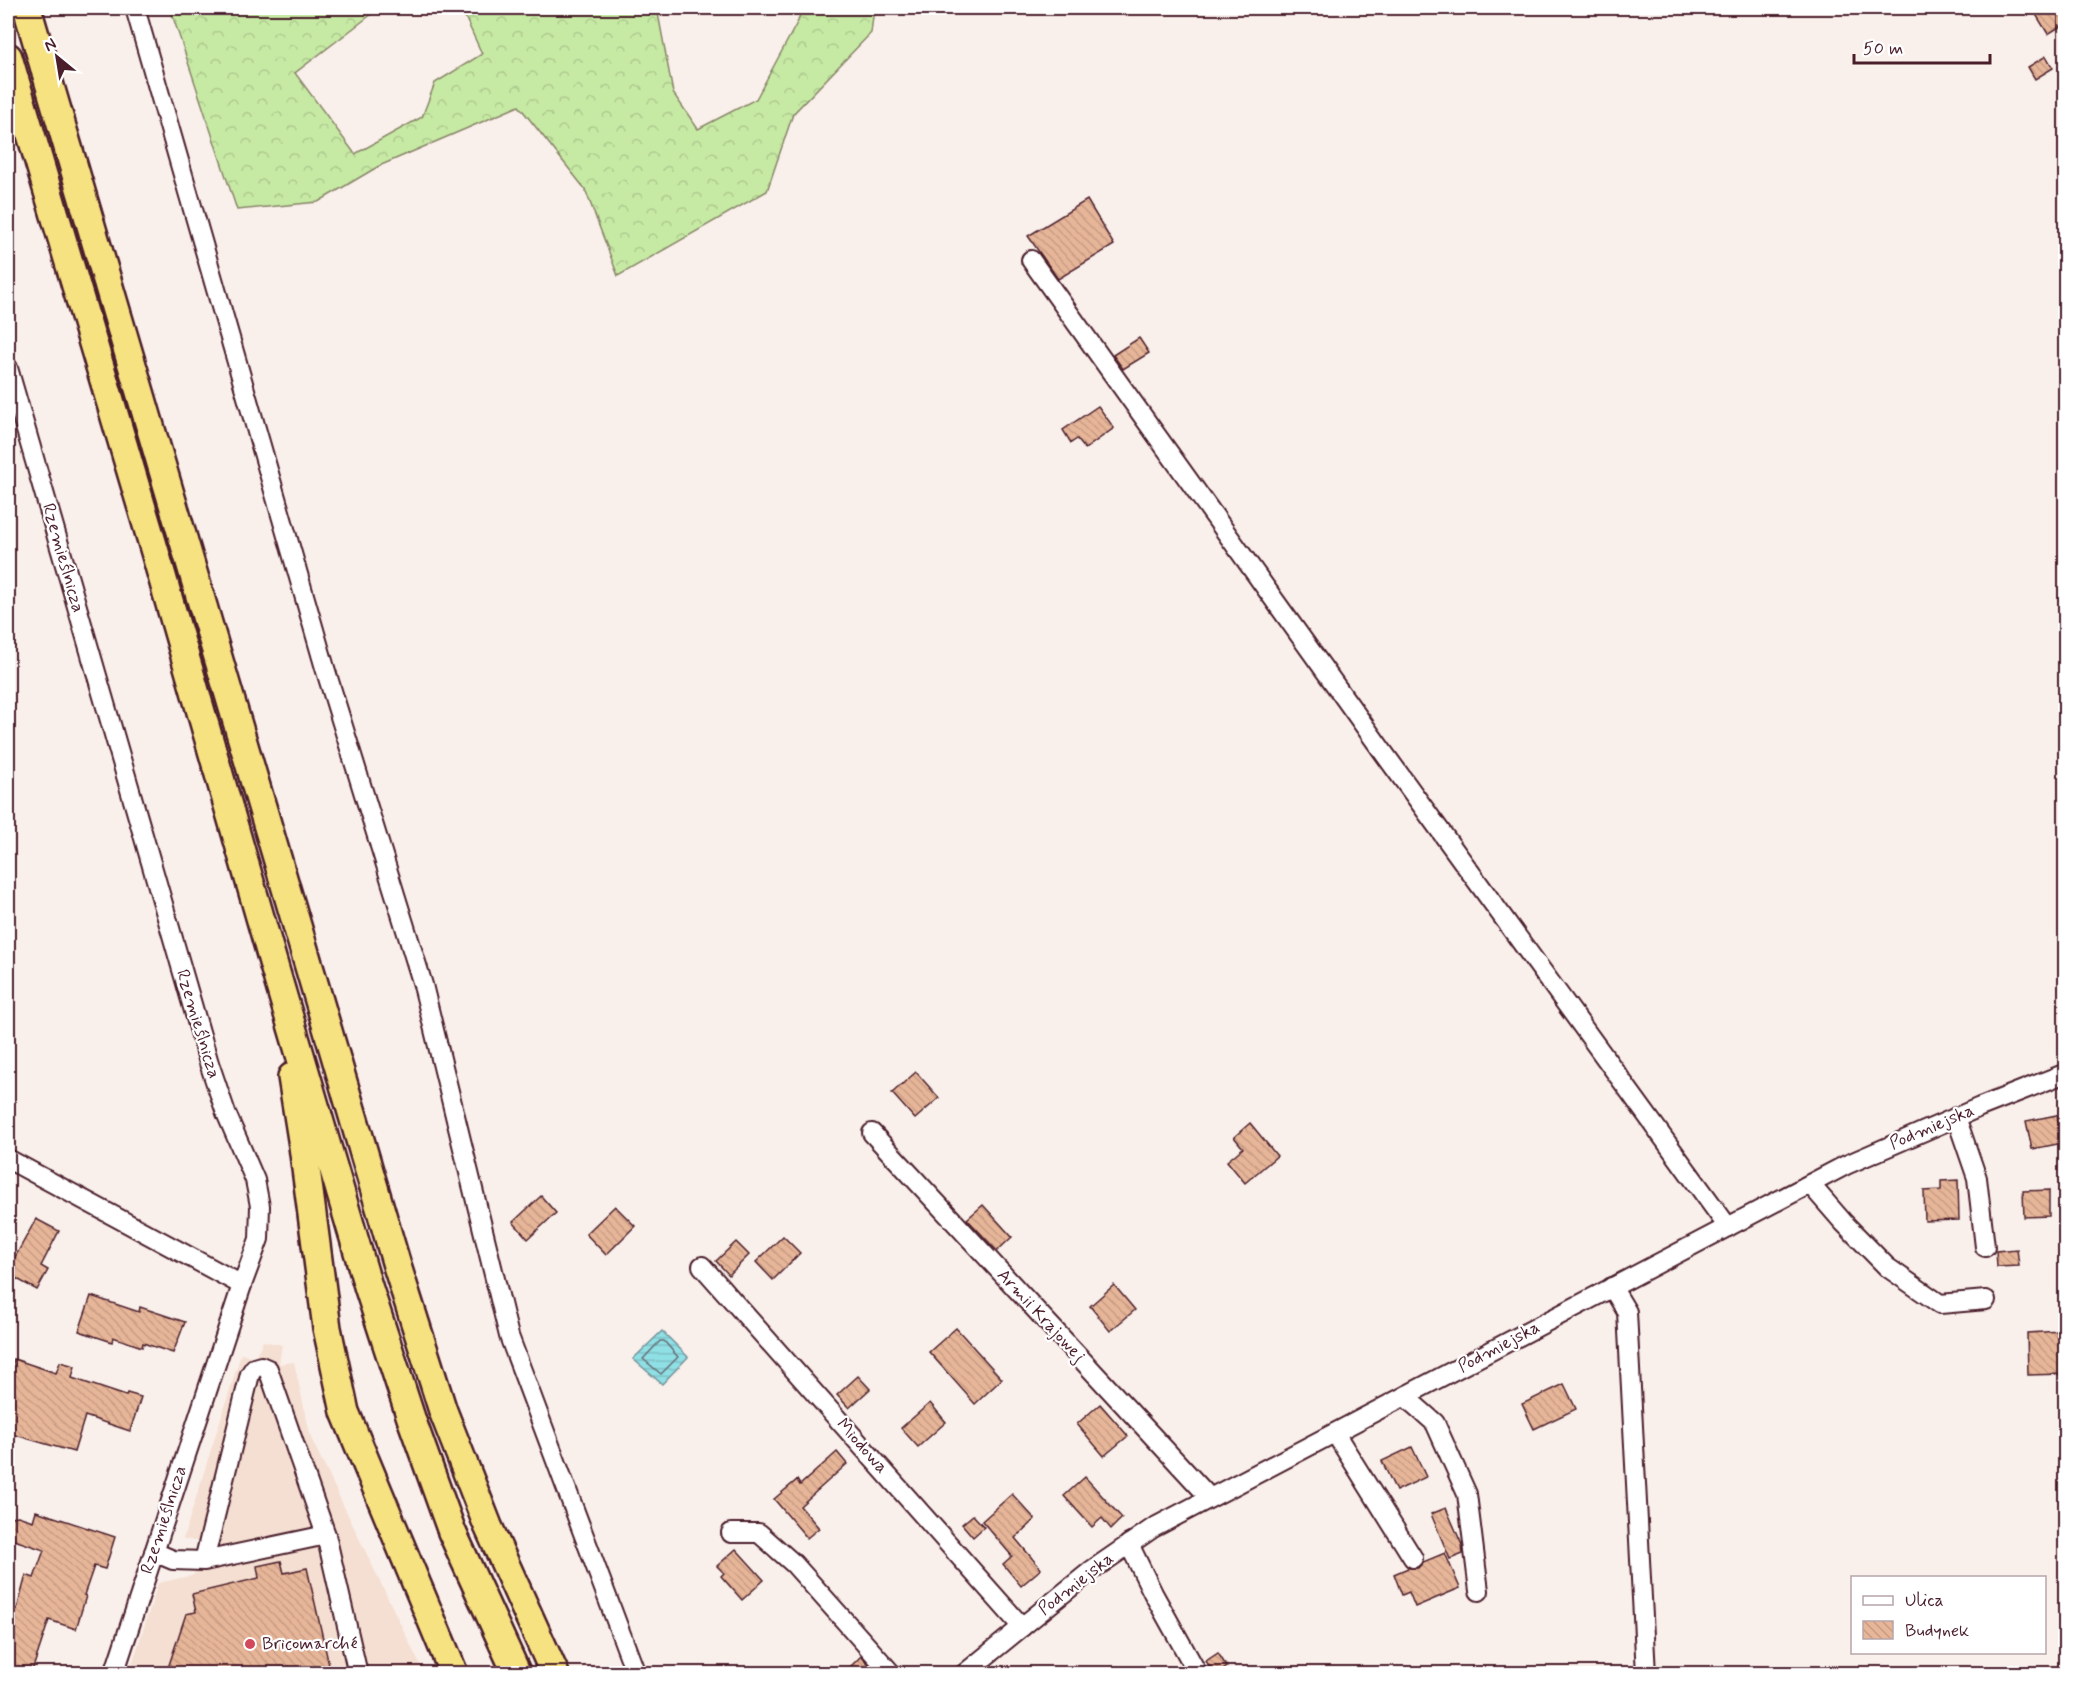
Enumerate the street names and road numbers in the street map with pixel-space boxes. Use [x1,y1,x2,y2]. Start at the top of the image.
street label: Rzemieślnicza [36,501,90,615]
street label: Rzemieślnicza [170,967,226,1081]
street label: Podmiejska [1886,1098,1978,1156]
street label: Armii Krajowej [991,1264,1091,1368]
street label: Podmiejska [1454,1315,1544,1379]
street label: Miodowa [831,1413,893,1479]
street label: Rzemieślnicza [135,1463,193,1577]
street label: Podmiejska [1033,1547,1119,1621]

